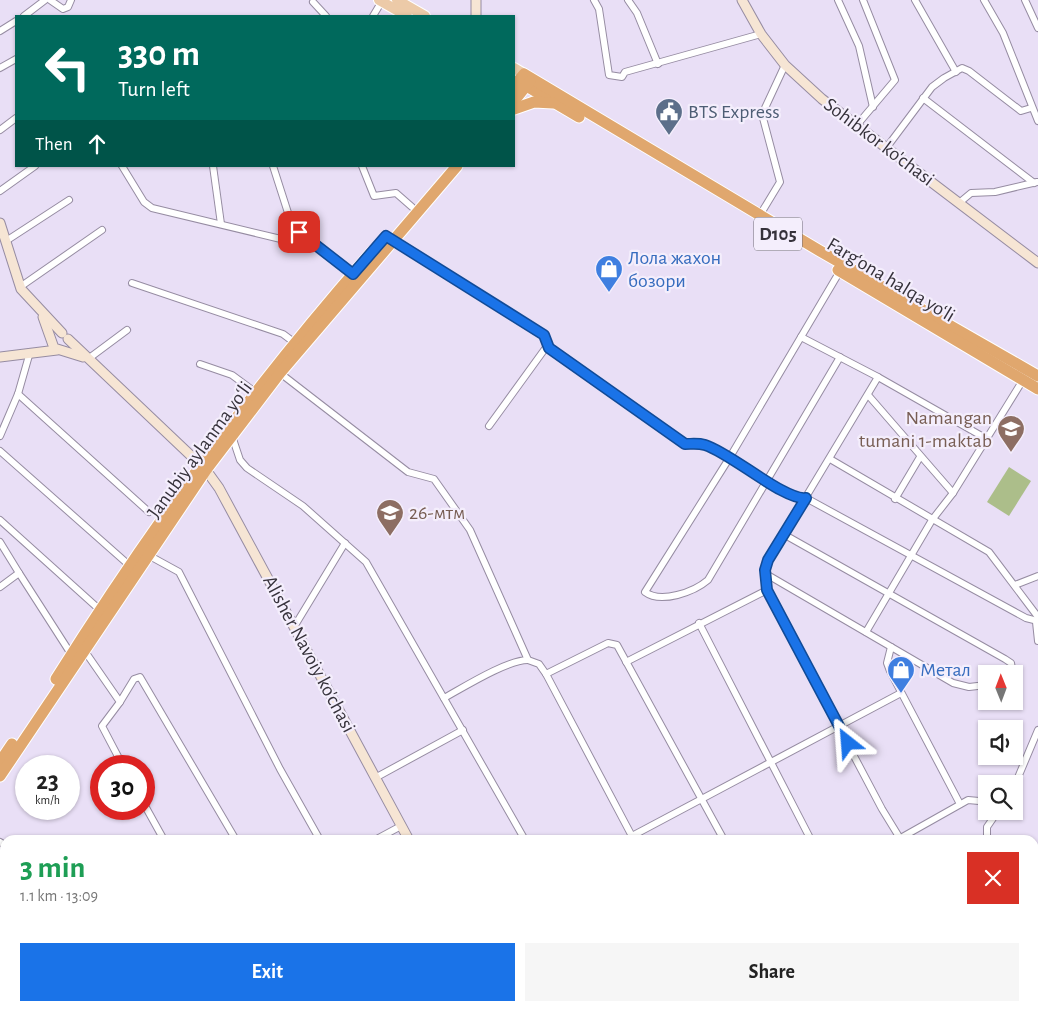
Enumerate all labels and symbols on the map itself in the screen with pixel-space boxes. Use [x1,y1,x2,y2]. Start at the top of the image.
street label: Sohibkor ko'chasi [820,94,938,190]
public building icon: BTS Express [654,97,684,136]
place label: BTS Express [688,102,780,122]
pin [278,211,320,253]
road number: D105 [754,218,802,250]
street label: Farg‘ona halqa yo‘li [823,234,959,326]
place label: Лола жахон бозори [628,248,721,291]
shop icon: Лола жахон бозори [594,254,624,293]
street label: Janubiy aylanma yoʻli [144,378,256,522]
place label: Namangan tumani 1-maktab [859,408,992,451]
school or university icon: Namangan tumani 1-maktab [996,414,1026,453]
school or university icon: 26-мтм [375,498,405,537]
place label: 26-мтм [409,503,465,523]
street label: Alisher Navoiy ko'chasi [259,572,359,736]
shop icon: Метал [886,655,916,694]
place label: Метал [920,660,971,680]
north arrow [978,665,1022,710]
position arrow [821,716,873,768]
speed limit sign: 30 [90,755,155,820]

